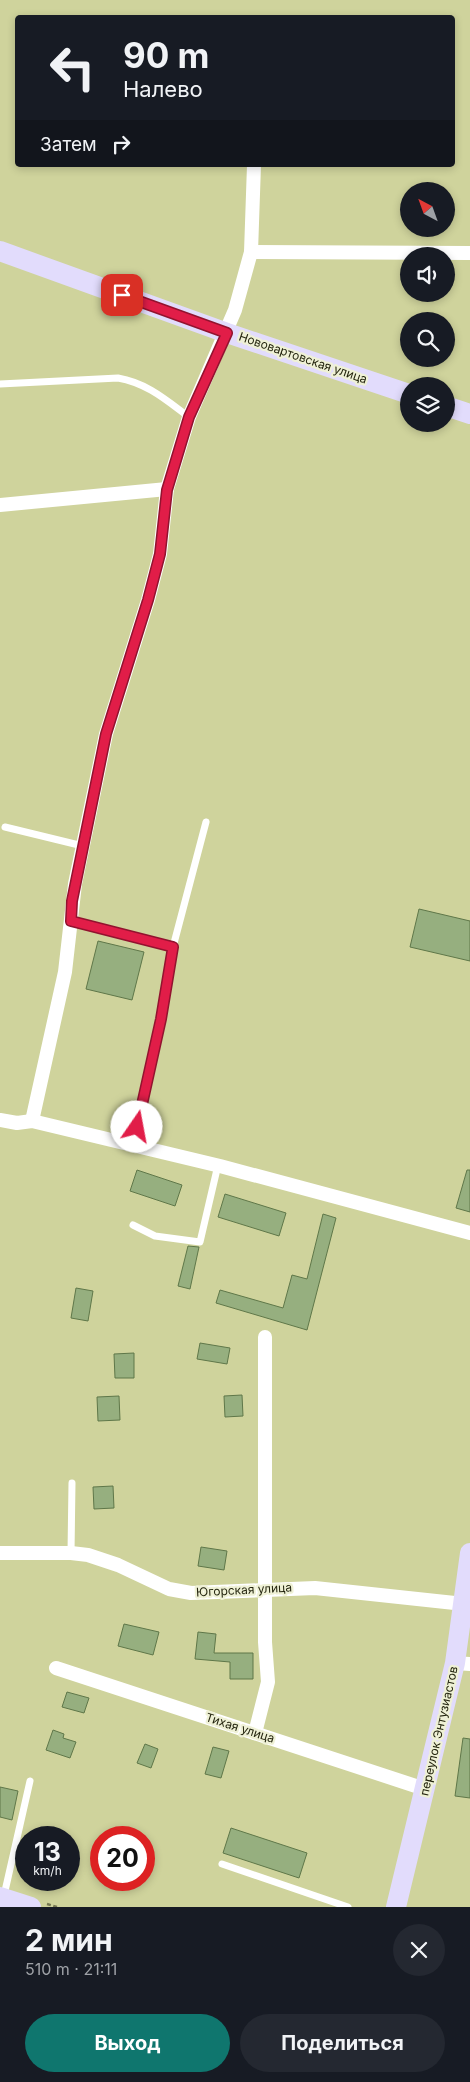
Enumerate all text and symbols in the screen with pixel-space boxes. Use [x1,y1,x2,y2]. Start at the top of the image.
text: 90 m [123,34,210,76]
icon: left [40,35,105,100]
text: Налево [123,76,203,102]
icon: right [107,130,135,158]
text: Затем [40,133,97,156]
north arrow [400,182,455,238]
map controls [400,182,455,432]
button: sound [400,247,455,302]
pin [101,274,143,316]
icon: arrive [108,281,136,309]
button: search [400,312,455,367]
street label: Нововартовская улица [237,329,369,387]
button: layers [400,377,455,432]
position arrow [110,1100,162,1152]
street label: Югорская улица [196,1579,292,1600]
street label: переулок Энтузиастов [416,1664,461,1797]
street label: Тихая улица [204,1709,277,1746]
speed limit sign: 20 [90,1826,155,1891]
text: 13 [34,1837,61,1867]
text: km/h [33,1863,62,1878]
text: 2 мин [25,1922,113,1958]
button: close [393,1924,445,1976]
text: 510 m · 21:11 [25,1959,117,1979]
button: Выход [25,2014,230,2072]
button: Поделиться [240,2014,445,2072]

